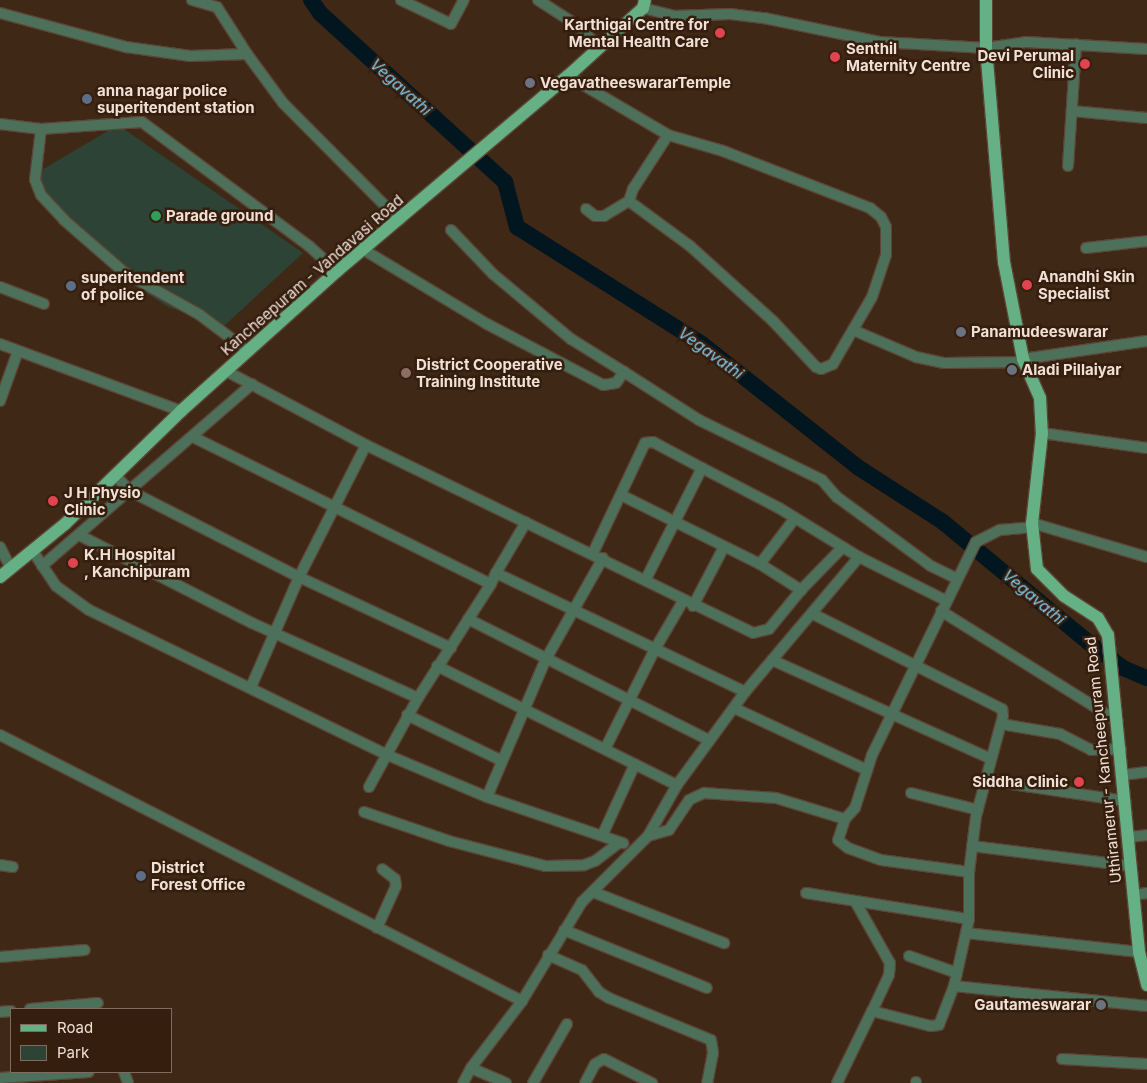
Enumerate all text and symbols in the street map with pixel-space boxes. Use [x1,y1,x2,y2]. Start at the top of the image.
place label: Karthigai Centre for Mental Health Care [564,15,709,50]
marker: Karthigai Centre for Mental Health Care [713,26,727,40]
place label: Senthil Maternity Centre [846,39,971,74]
place label: Devi Perumal Clinic [977,46,1074,81]
marker: Senthil Maternity Centre [828,50,842,64]
water label: Vegavathi [366,54,436,120]
marker: Devi Perumal Clinic [1078,57,1092,71]
place label: VegavatheeswararTemple [540,74,731,92]
marker: VegavatheeswararTemple [524,77,536,89]
place label: anna nagar police superitendent station [97,81,255,116]
marker: anna nagar police superitendent station [81,93,93,105]
street label: Kancheepuram - Vandavasi Road [217,191,407,359]
place label: Parade ground [166,207,273,225]
marker: Parade ground [150,210,162,222]
place label: Anandhi Skin Specialist [1038,267,1135,302]
place label: superitendent of police [81,268,184,303]
marker: Anandhi Skin Specialist [1020,278,1034,292]
marker: superitendent of police [65,280,77,292]
water label: Vegavathi [675,323,747,383]
place label: Panamudeeswarar [971,323,1108,341]
marker: Panamudeeswarar [955,326,967,338]
place label: District Cooperative Training Institute [416,355,563,390]
place label: Aladi Pillaiyar [1022,361,1121,379]
marker: Aladi Pillaiyar [1006,364,1018,376]
marker: District Cooperative Training Institute [400,367,412,379]
place label: J H Physio Clinic [64,483,141,518]
marker: J H Physio Clinic [46,494,60,508]
place label: K.H Hospital , Kanchipuram [84,545,191,580]
marker: K.H Hospital , Kanchipuram [66,556,80,570]
water label: Vegavathi [999,565,1069,629]
street label: Uthiramerur - Kancheepuram Road [1081,636,1125,884]
place label: Siddha Clinic [972,773,1068,791]
marker: Siddha Clinic [1072,775,1086,789]
place label: District Forest Office [151,858,246,893]
marker: District Forest Office [135,870,147,882]
place label: Gautameswarar [974,996,1091,1014]
marker: Gautameswarar [1095,999,1107,1011]
legend [10,1008,172,1073]
text: Road [57,1018,93,1037]
text: Park [57,1043,89,1062]

